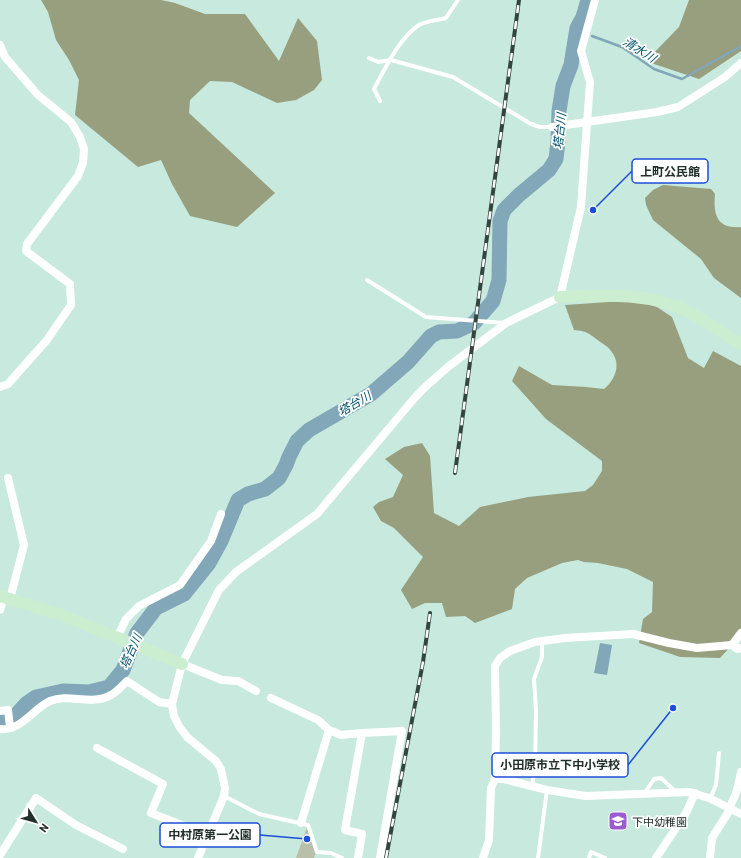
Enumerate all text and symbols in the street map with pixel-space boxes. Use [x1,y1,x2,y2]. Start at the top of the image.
water label: 清水川 [621,34,661,66]
water label: 塔台川 [550,110,568,150]
callout: 上町公民館 [632,159,708,183]
text: 上町公民館 [640,164,700,178]
water label: 塔台川 [335,387,375,418]
water label: 塔台川 [116,630,145,670]
callout: 小田原市立下中小学校 [492,753,628,777]
text: 小田原市立下中小学校 [500,757,620,771]
north arrow [16,802,56,842]
school or university icon: 下中幼稚園 [607,810,629,832]
place label: 下中幼稚園 [632,815,687,828]
text: N [37,821,52,835]
callout: 中村原第一公園 [160,823,260,847]
text: 中村原第一公園 [168,827,252,841]

